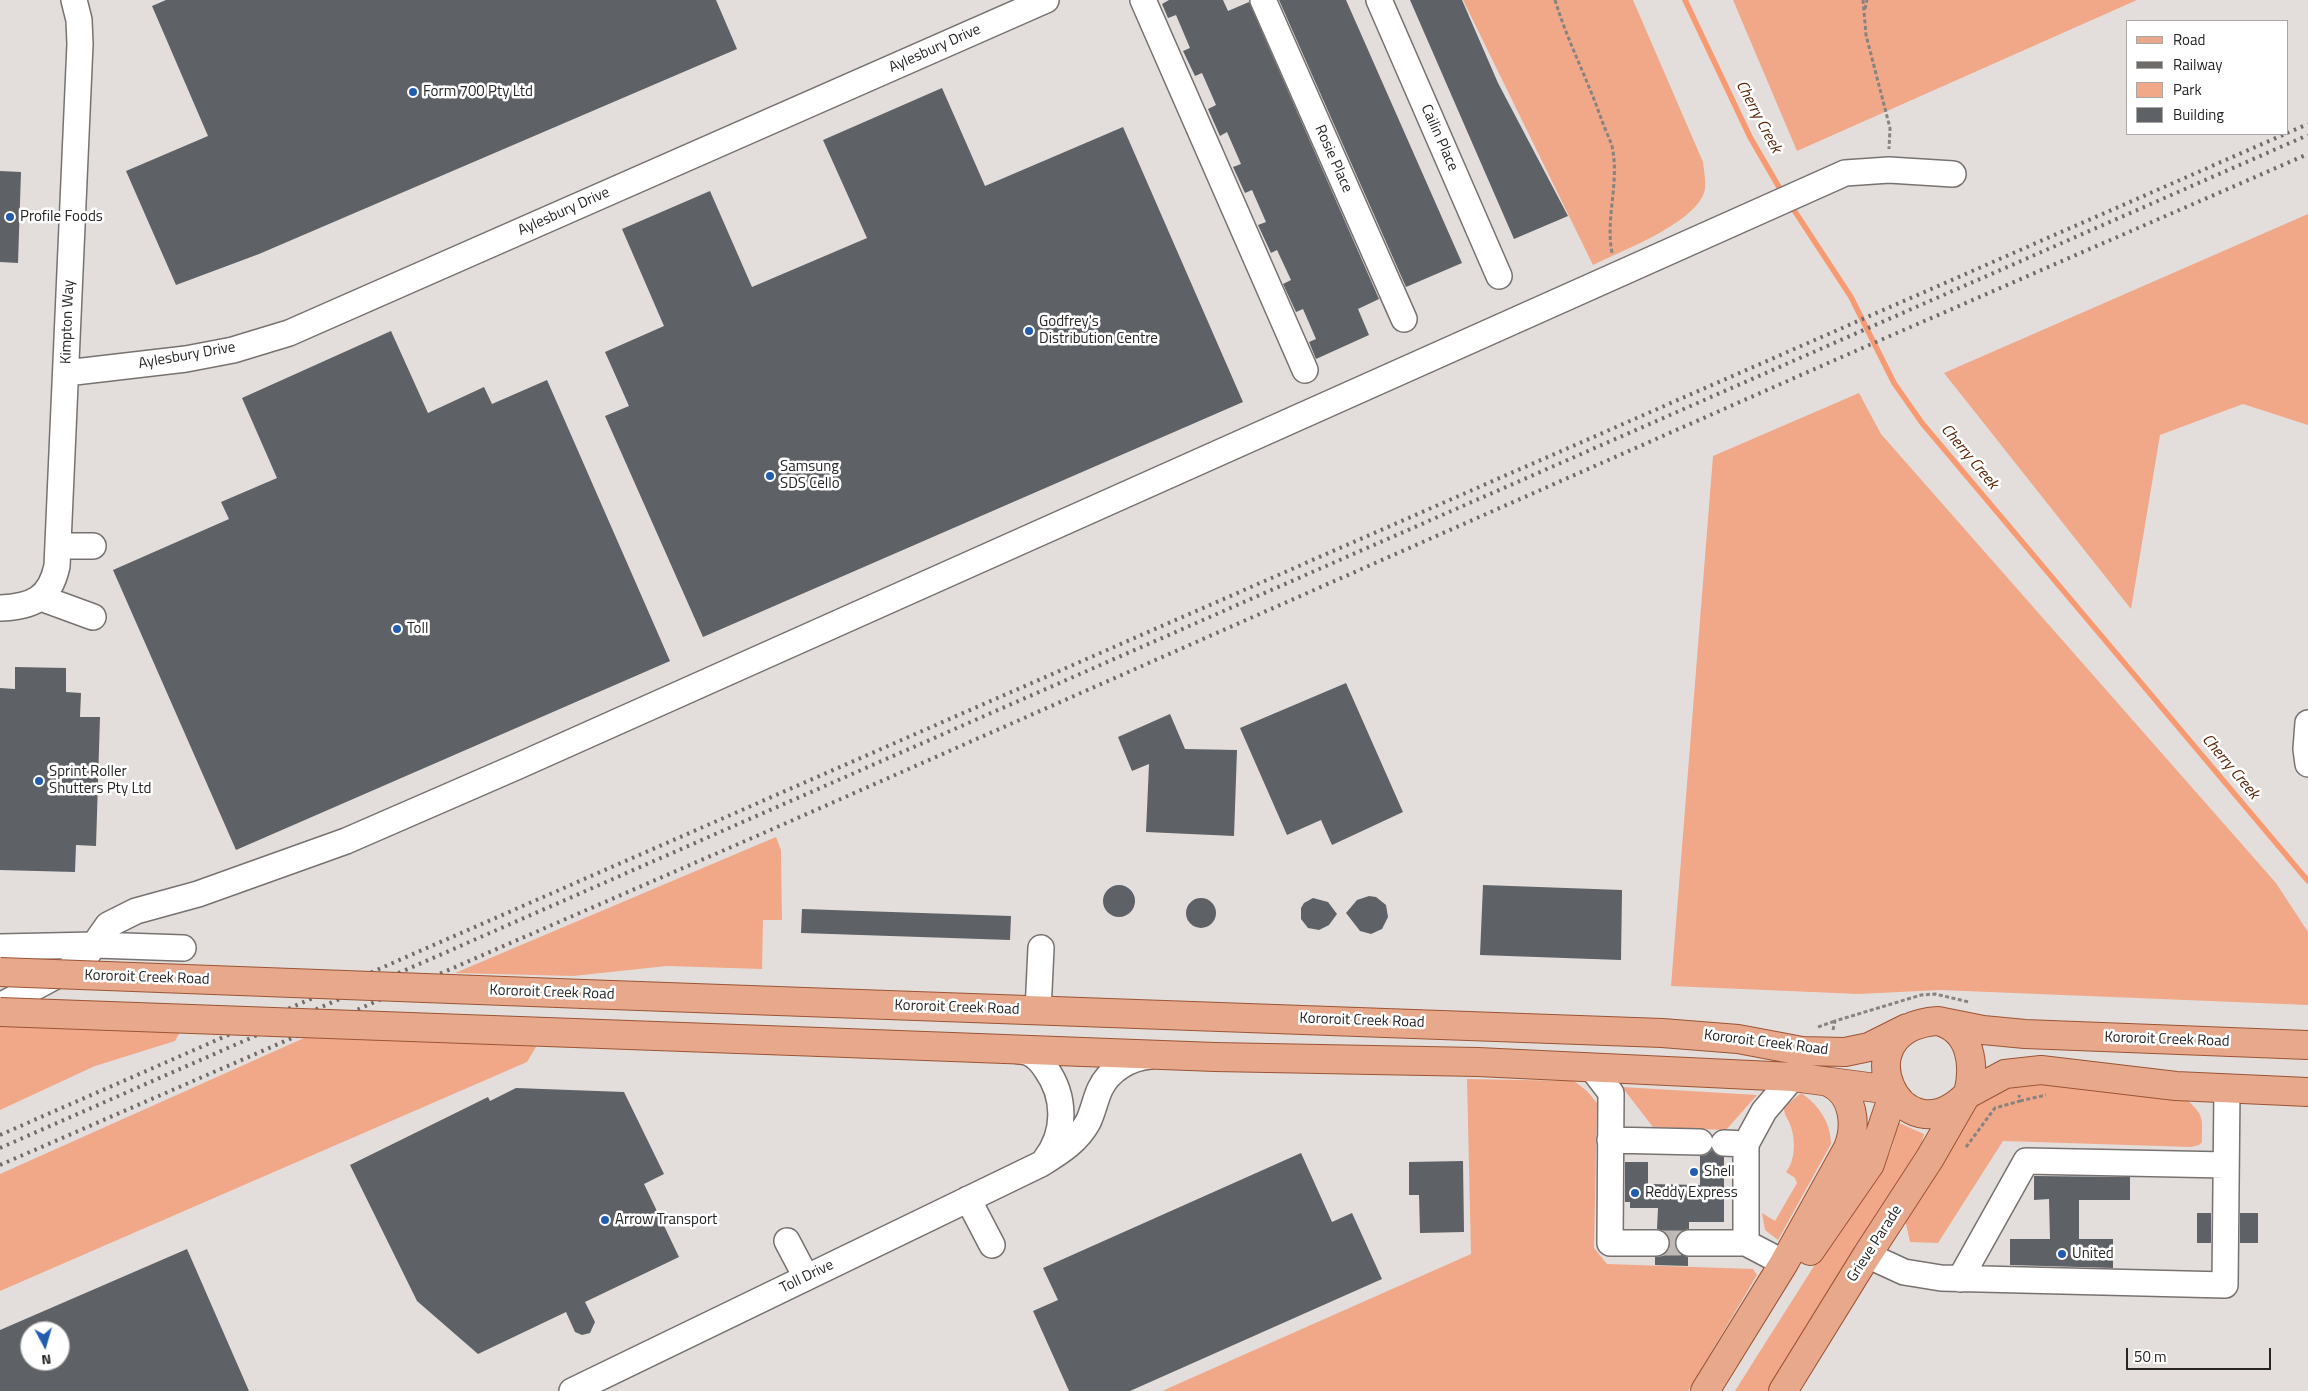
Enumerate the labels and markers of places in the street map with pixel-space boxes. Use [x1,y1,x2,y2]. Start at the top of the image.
place label: Form 700 Pty Ltd [423,83,533,101]
marker: Form 700 Pty Ltd [407,86,419,98]
place label: Profile Foods [20,208,103,226]
marker: Profile Foods [4,211,16,223]
place label: Godfrey's Distribution Centre [1039,313,1158,348]
marker: Godfrey's Distribution Centre [1023,325,1035,337]
place label: Samsung SDS Cello [780,458,840,493]
marker: Samsung SDS Cello [764,470,776,482]
place label: Toll [407,620,428,638]
marker: Toll [391,623,403,635]
place label: Sprint Roller Shutters Pty Ltd [49,763,152,798]
marker: Sprint Roller Shutters Pty Ltd [33,775,45,787]
place label: Shell [1704,1163,1735,1181]
marker: Shell [1688,1166,1700,1178]
place label: Reddy Express [1645,1184,1738,1202]
marker: Reddy Express [1629,1187,1641,1199]
place label: Arrow Transport [615,1211,717,1229]
marker: Arrow Transport [599,1214,611,1226]
place label: United [2072,1245,2114,1263]
marker: United [2056,1248,2068,1260]

